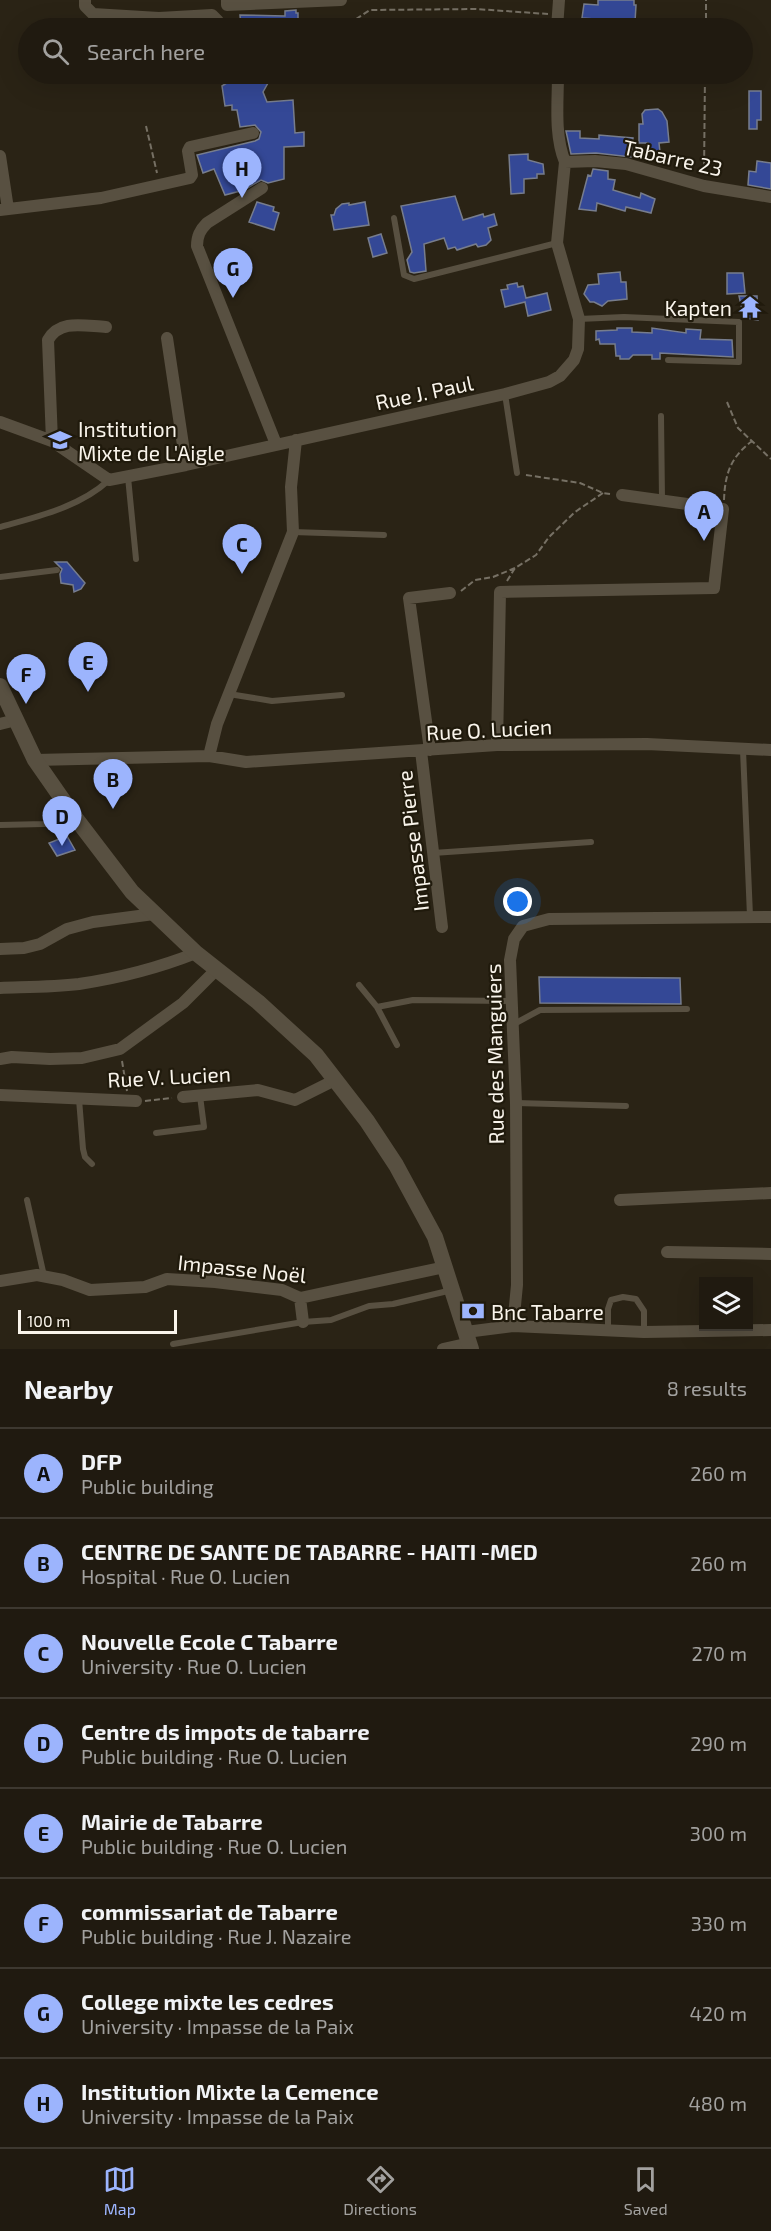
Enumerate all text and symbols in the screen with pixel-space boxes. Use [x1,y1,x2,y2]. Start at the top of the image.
search box [18,18,753,84]
icon: search [39,35,72,68]
text: Search here [87,38,205,64]
street label: Tabarre 23 [621,133,725,181]
pin: H [222,148,262,198]
pin: G [214,248,252,298]
temple icon: Kapten [737,294,763,320]
place label: Kapten [664,295,732,320]
street label: Rue J. Paul [373,369,476,415]
place label: Institution Mixte de L'Aigle [78,416,225,465]
school or university icon: Institution Mixte de L'Aigle [47,427,73,453]
pin: A [684,492,724,541]
pin: C [222,524,262,574]
pin: E [68,642,107,692]
pin: F [6,654,46,704]
street label: Rue O. Lucien [425,713,553,745]
pin: B [94,760,132,809]
street label: Impasse Pierre [391,769,433,913]
pin: D [42,796,82,846]
your location [503,887,532,916]
street label: Rue des Manguiers [480,963,508,1145]
street label: Rue V. Lucien [107,1060,231,1092]
street label: Impasse Noël [176,1249,308,1287]
map controls [699,1277,753,1331]
button: layers [699,1277,753,1331]
bank icon: Bnc Tabarre [460,1298,486,1324]
place label: Bnc Tabarre [491,1299,604,1324]
scale bar [18,1307,177,1334]
text: 100 m [27,1311,70,1330]
text: Nearby [24,1373,113,1404]
text: 8 results [667,1376,747,1400]
text: DFP [81,1448,122,1474]
text: A [37,1461,50,1485]
text: 260 m [690,1461,747,1485]
text: Public building [81,1474,214,1498]
text: CENTRE DE SANTE DE TABARRE - HAITI -MED [81,1538,538,1564]
text: B [37,1551,50,1575]
text: 260 m [690,1551,747,1575]
text: Hospital · Rue O. Lucien [81,1564,290,1588]
text: Nouvelle Ecole C Tabarre [81,1628,338,1654]
text: C [38,1641,49,1665]
text: 270 m [691,1641,747,1665]
text: University · Rue O. Lucien [81,1654,307,1678]
text: Centre ds impots de tabarre [81,1718,370,1744]
text: D [37,1731,50,1755]
text: 290 m [690,1731,747,1755]
text: Public building · Rue O. Lucien [81,1744,347,1768]
text: Mairie de Tabarre [81,1808,263,1834]
text: E [38,1821,49,1845]
text: 300 m [690,1821,747,1845]
text: Public building · Rue O. Lucien [81,1834,347,1858]
text: commissariat de Tabarre [81,1898,338,1924]
text: F [38,1911,49,1935]
text: 330 m [691,1911,747,1935]
text: Public building · Rue J. Nazaire [81,1924,351,1948]
text: College mixte les cedres [81,1988,334,2014]
text: G [37,2001,50,2025]
text: 420 m [689,2001,747,2025]
text: University · Impasse de la Paix [81,2014,354,2038]
text: Institution Mixte la Cemence [81,2078,379,2104]
text: H [37,2091,50,2115]
text: 480 m [689,2091,747,2115]
text: University · Impasse de la Paix [81,2104,354,2128]
tab: Map [103,2163,136,2218]
tab: Directions [343,2163,417,2218]
tab: Saved [624,2163,668,2218]

